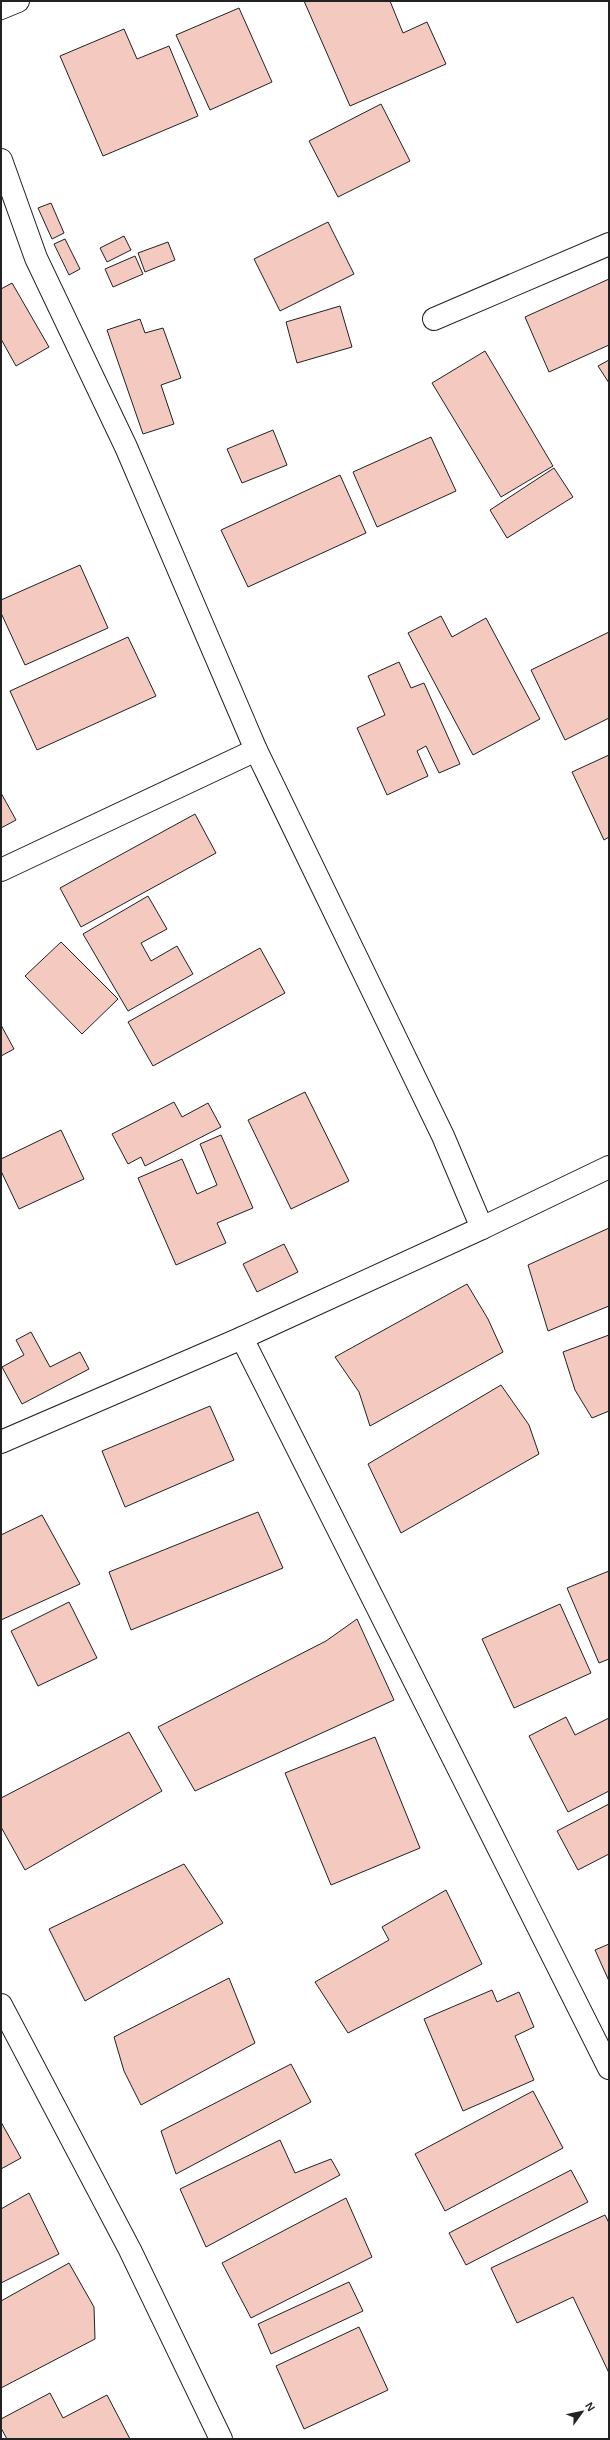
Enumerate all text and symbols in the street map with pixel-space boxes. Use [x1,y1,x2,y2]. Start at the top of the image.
north arrow [562,2392,602,2432]
text: N [583,2400,598,2413]

